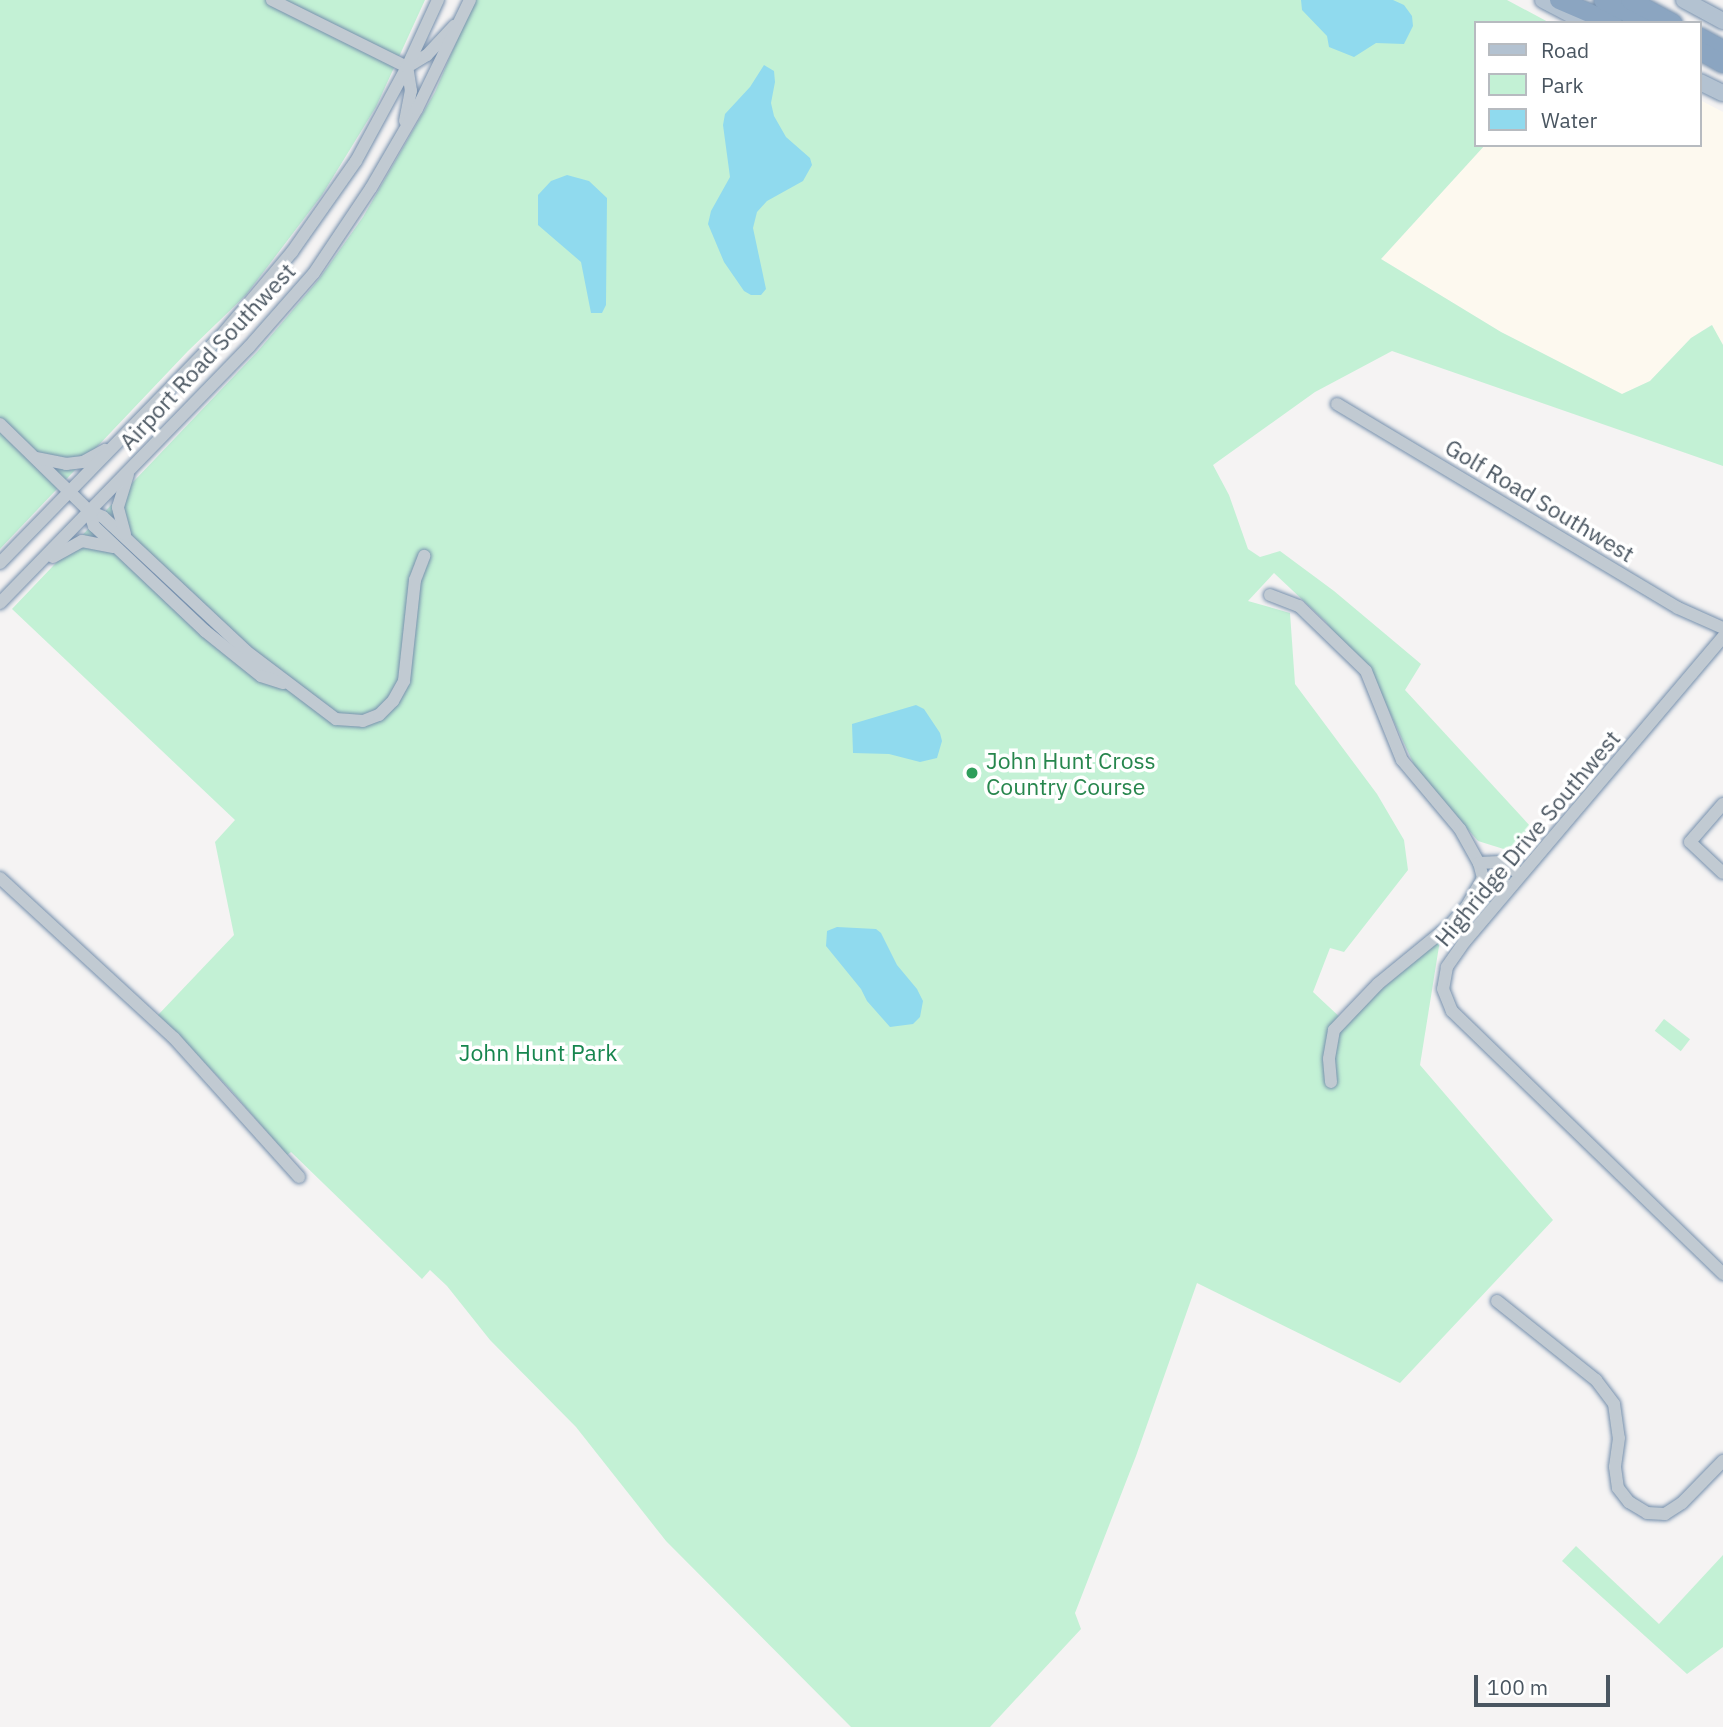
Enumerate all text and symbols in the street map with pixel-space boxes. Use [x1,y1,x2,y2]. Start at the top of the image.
legend [1474,21,1702,147]
text: Road [1541,36,1589,64]
text: Park [1541,71,1584,99]
text: Water [1541,106,1597,134]
street label: Airport Road Southwest [113,257,301,455]
street label: Golf Road Southwest [1440,433,1640,567]
street label: Highridge Drive Southwest [1429,724,1625,952]
place label: John Hunt Cross Country Course [986,746,1156,800]
marker: John Hunt Cross Country Course [964,765,980,781]
park label: John Hunt Park [459,1038,617,1066]
scale bar [1478,1660,1614,1704]
text: 100 m [1487,1673,1548,1701]

